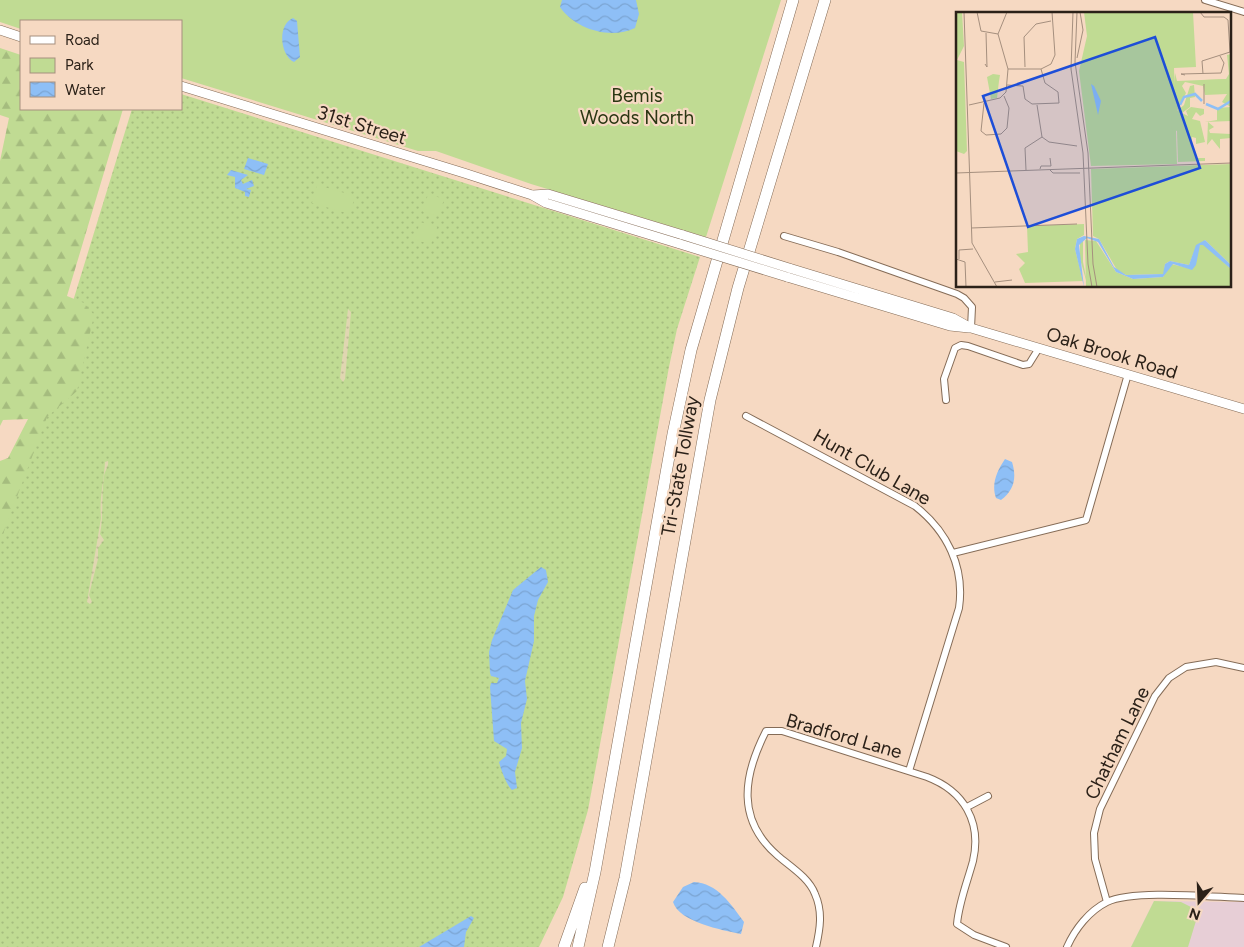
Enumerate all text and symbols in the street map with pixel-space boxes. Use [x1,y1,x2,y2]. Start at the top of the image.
inset map [956,12,1232,288]
legend [20,20,182,110]
text: Road [65,31,100,49]
text: Park [65,56,94,74]
text: Water [65,81,105,99]
park label: Bemis Woods North [580,84,694,129]
street label: 31st Street [315,101,409,149]
street label: Oak Brook Road [1044,322,1180,384]
street label: Tri-State Tollway [656,394,704,538]
street label: Hunt Club Lane [809,424,935,510]
street label: Chatham Lane [1080,683,1154,803]
street label: Bradford Lane [783,708,905,764]
north arrow [1174,877,1224,927]
text: N [1187,904,1203,924]

